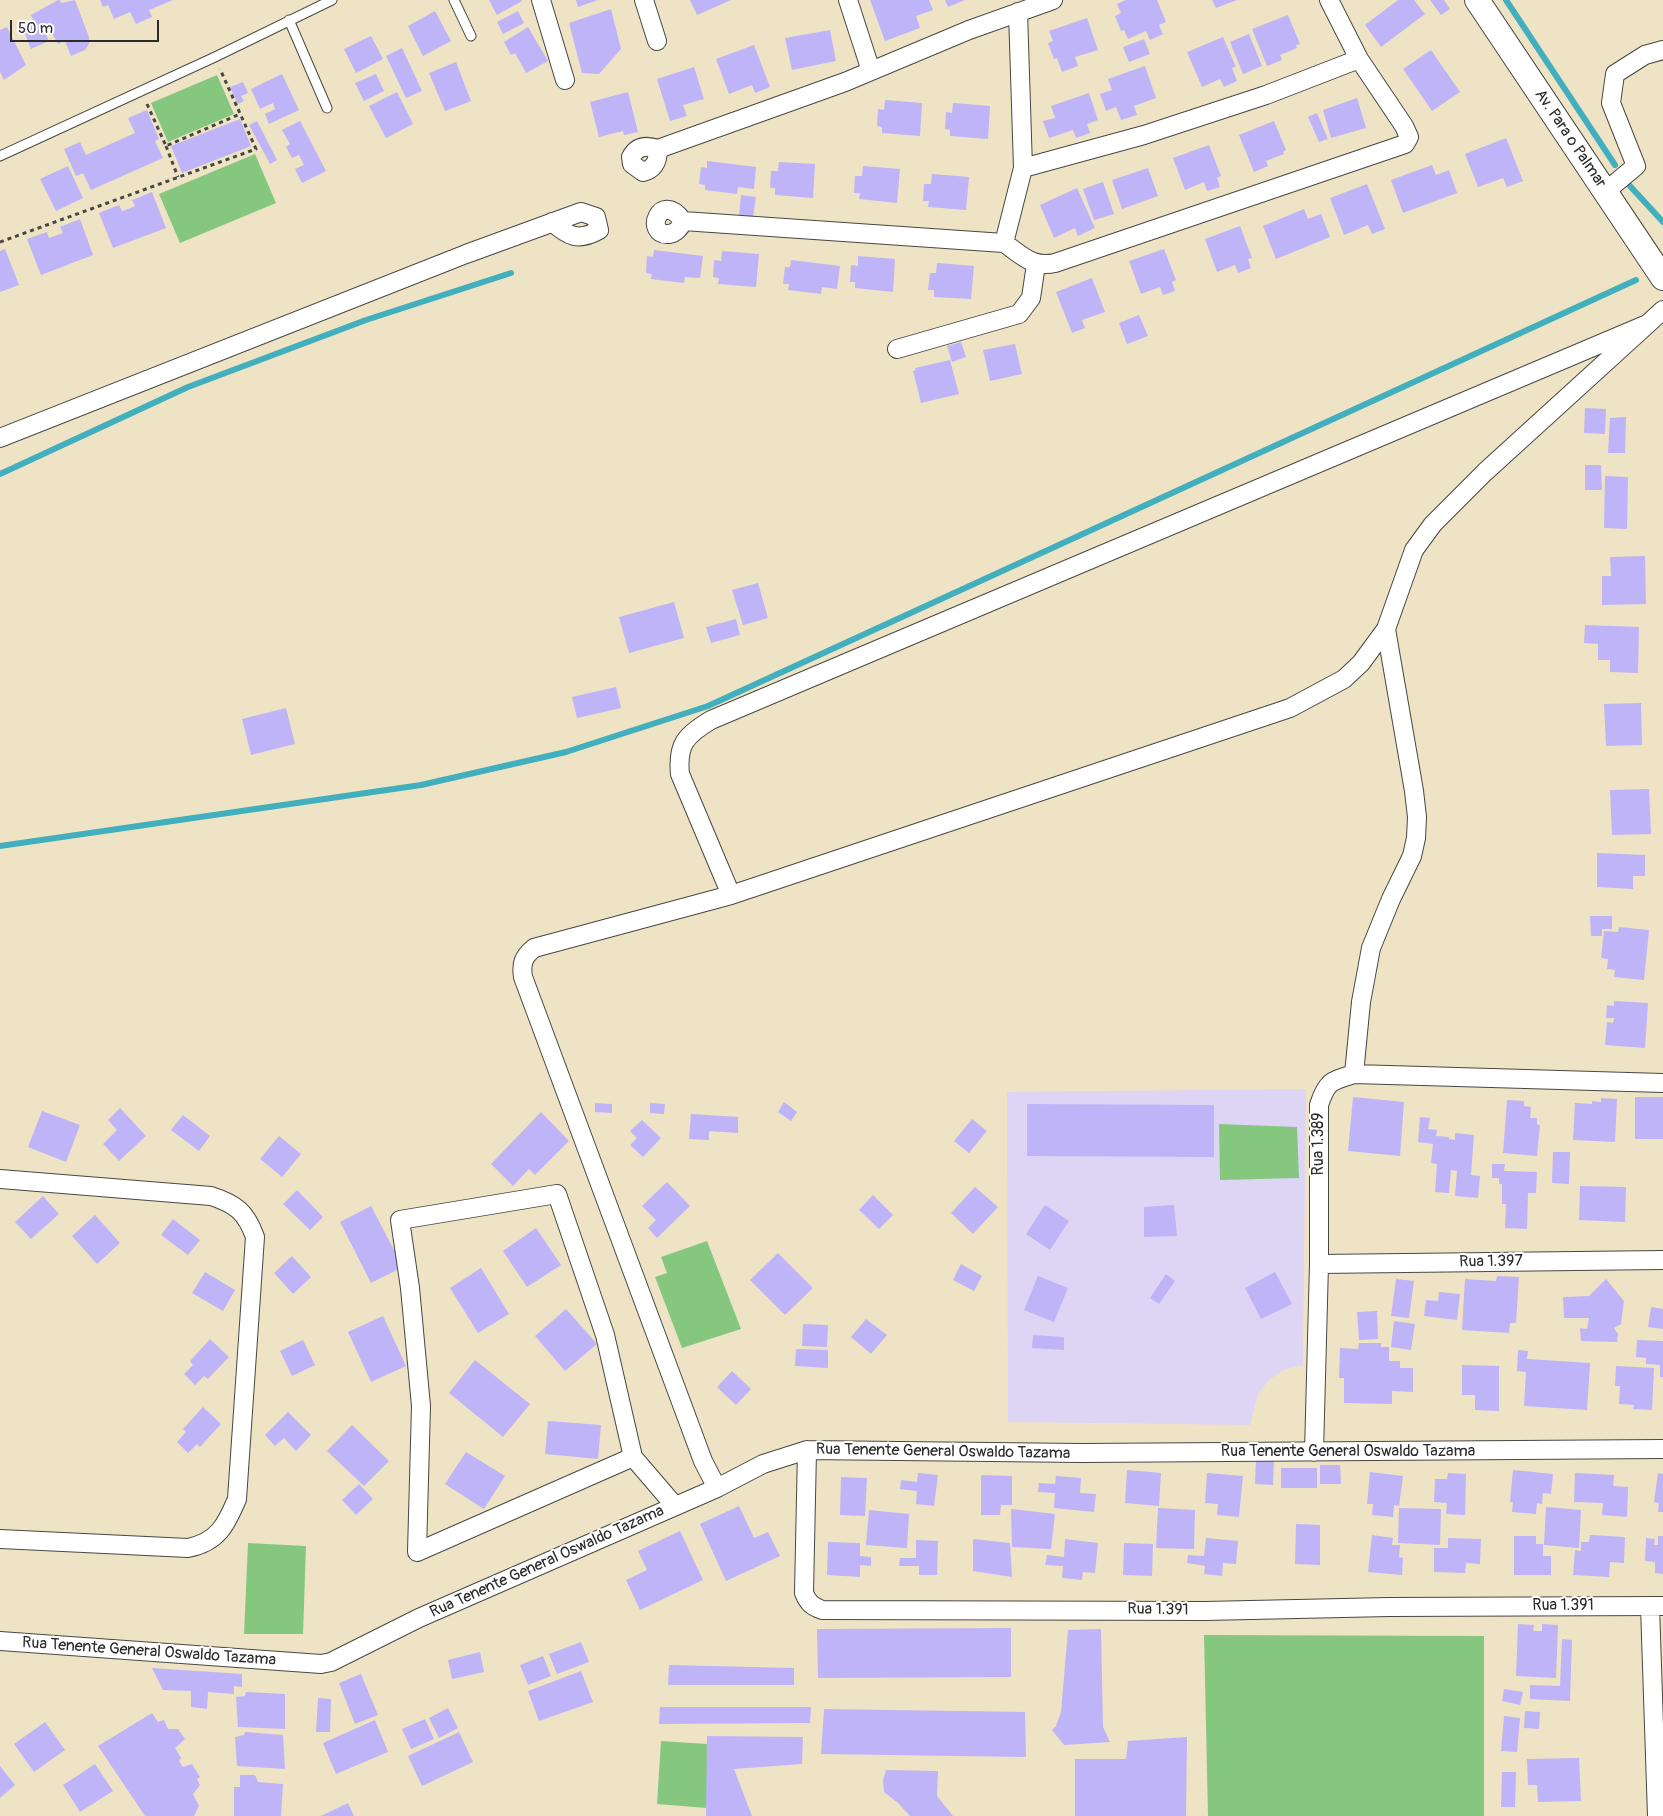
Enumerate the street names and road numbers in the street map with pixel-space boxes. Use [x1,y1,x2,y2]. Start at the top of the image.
street label: Av. Para o Palmar [1530,86,1610,192]
street label: Rua 1.389 [1309,1112,1329,1176]
street label: Rua 1.397 [1459,1252,1523,1272]
street label: Rua Tenente General Oswaldo Tazama [816,1440,1070,1464]
street label: Rua Tenente General Oswaldo Tazama [1221,1442,1475,1462]
street label: Rua Tenente General Oswaldo Tazama [427,1502,667,1622]
street label: Rua 1.391 [1532,1596,1594,1616]
street label: Rua 1.391 [1127,1600,1189,1620]
street label: Rua Tenente General Oswaldo Tazama [21,1634,277,1670]

